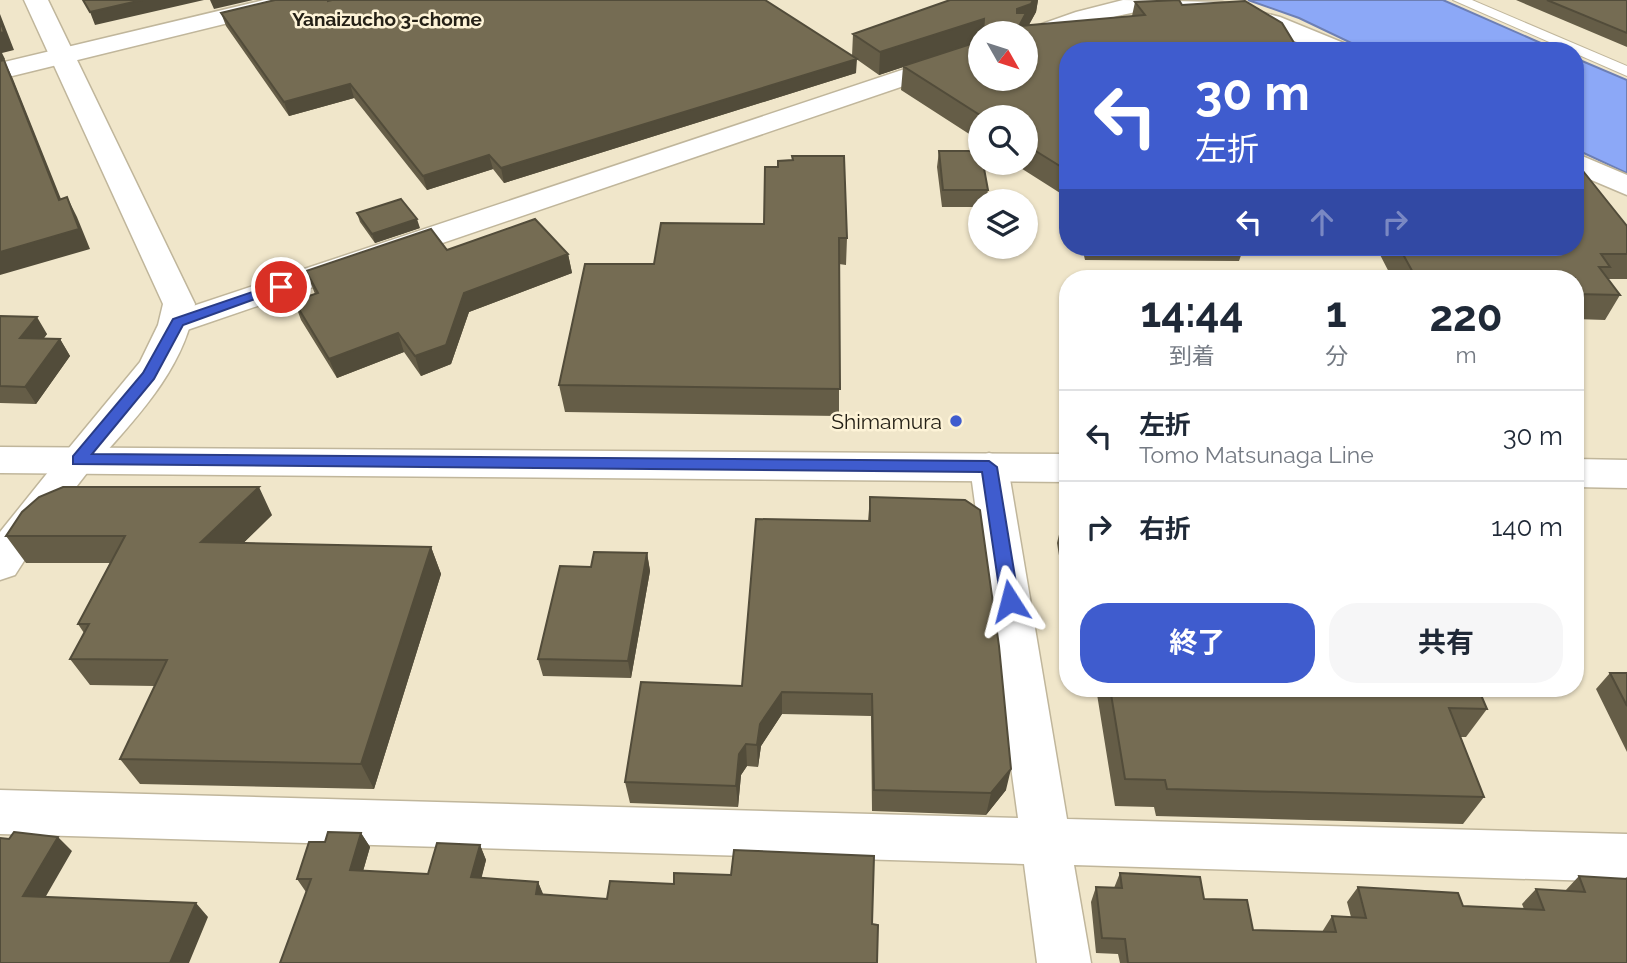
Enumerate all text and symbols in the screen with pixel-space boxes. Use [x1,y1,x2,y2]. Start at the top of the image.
district label: Yanaizucho 3-chome [292,8,482,30]
north arrow [968,21,1038,91]
map controls [968,21,1038,259]
text: 30 m [1195,64,1310,121]
icon: left [1080,70,1171,161]
button: search [968,105,1038,175]
text: 左折 [1195,130,1259,167]
button: layers [968,189,1038,259]
icon: left [1230,203,1268,241]
icon: ahead [1303,203,1341,241]
icon: right [1376,203,1414,241]
pin [251,257,311,317]
icon: arrive [262,268,300,306]
text: 14:44 [1140,288,1244,337]
text: 1 [1326,288,1347,337]
text: 220 [1429,292,1503,341]
text: m [1455,341,1477,368]
text: 到着 [1169,342,1215,369]
text: 分 [1325,342,1348,369]
place label: Shimamura [831,409,942,434]
text: 左折 [1139,410,1191,440]
marker: Shimamura [948,413,964,429]
icon: left [1080,417,1118,455]
text: 30 m [1503,421,1563,451]
text: Tomo Matsunaga Line [1139,441,1374,468]
icon: right [1080,508,1118,546]
text: 140 m [1491,512,1563,542]
text: 右折 [1139,514,1191,544]
position arrow [973,564,1047,638]
button: 終了 [1080,603,1315,683]
button: 共有 [1329,603,1563,683]

